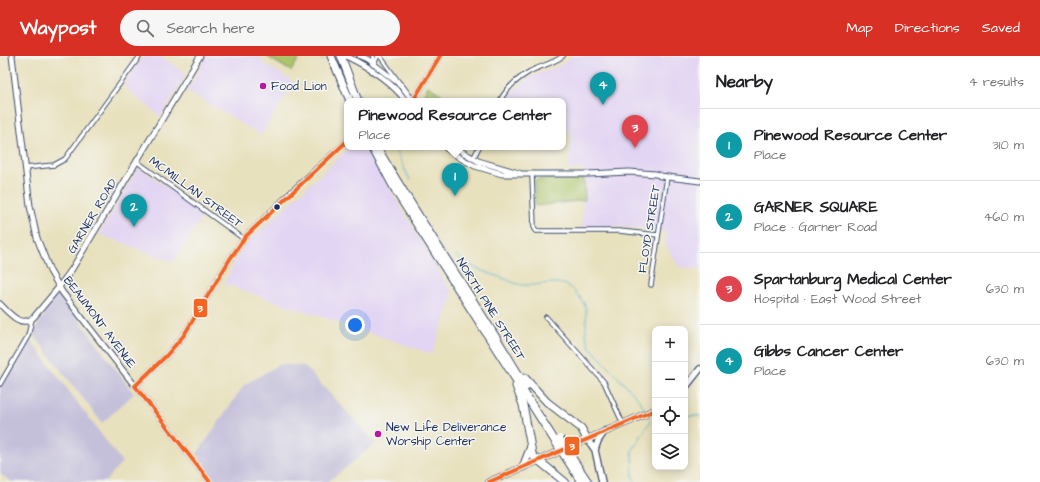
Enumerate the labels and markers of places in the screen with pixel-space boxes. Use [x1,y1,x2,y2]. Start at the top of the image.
pin: 4 [590,72,616,105]
place label: Food Lion [271,78,327,95]
marker: Food Lion [258,81,268,91]
pin: 3 [622,115,648,148]
pin: 1 [442,163,468,196]
pin: 2 [121,194,147,227]
unlabelled marker [272,202,282,212]
place label: New Life Deliverance Worship Center [386,419,507,450]
marker: New Life Deliverance Worship Center [373,429,383,439]

